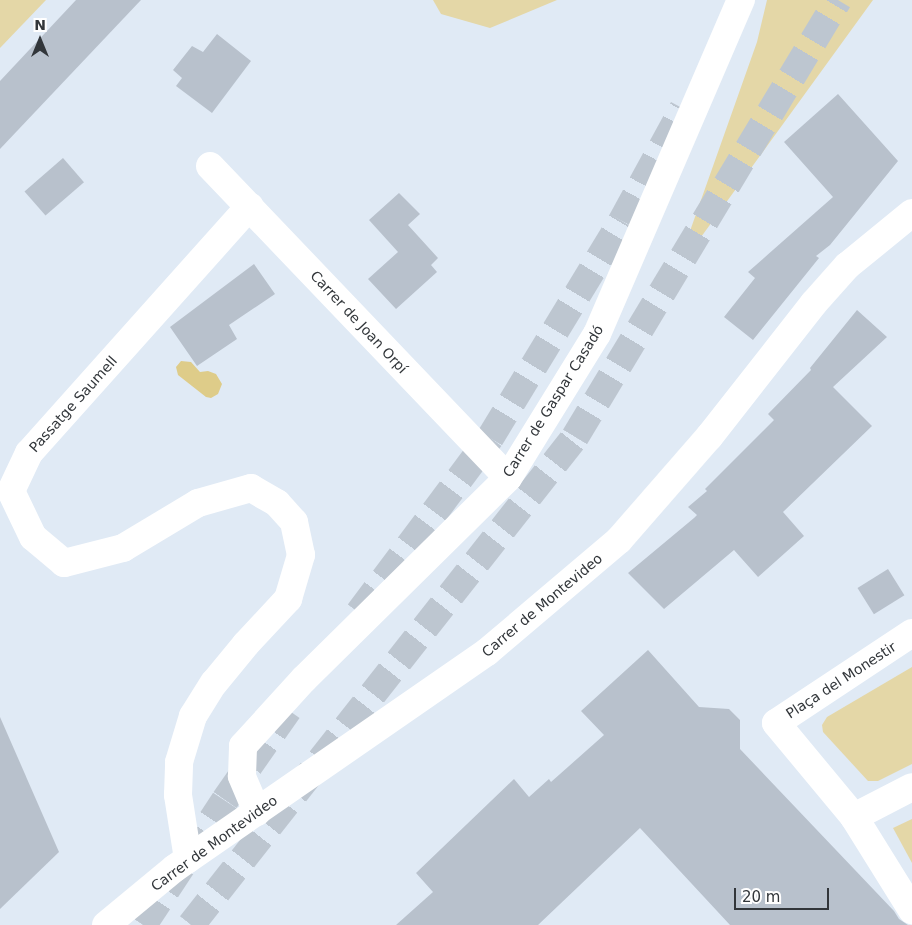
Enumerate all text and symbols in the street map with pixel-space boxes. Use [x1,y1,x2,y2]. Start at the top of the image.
north arrow [15,15,65,65]
text: N [34,17,46,33]
street label: Carrer de Joan Orpí [307,267,411,377]
street label: Carrer de Gaspar Casadó [499,322,607,480]
street label: Passatge Saumell [25,353,121,455]
street label: Carrer de Montevideo [478,550,606,660]
street label: Plaça del Monestir [783,638,899,722]
street label: Carrer de Montevideo [148,792,280,894]
scale bar [737,878,832,910]
text: 20 m [742,888,780,906]

